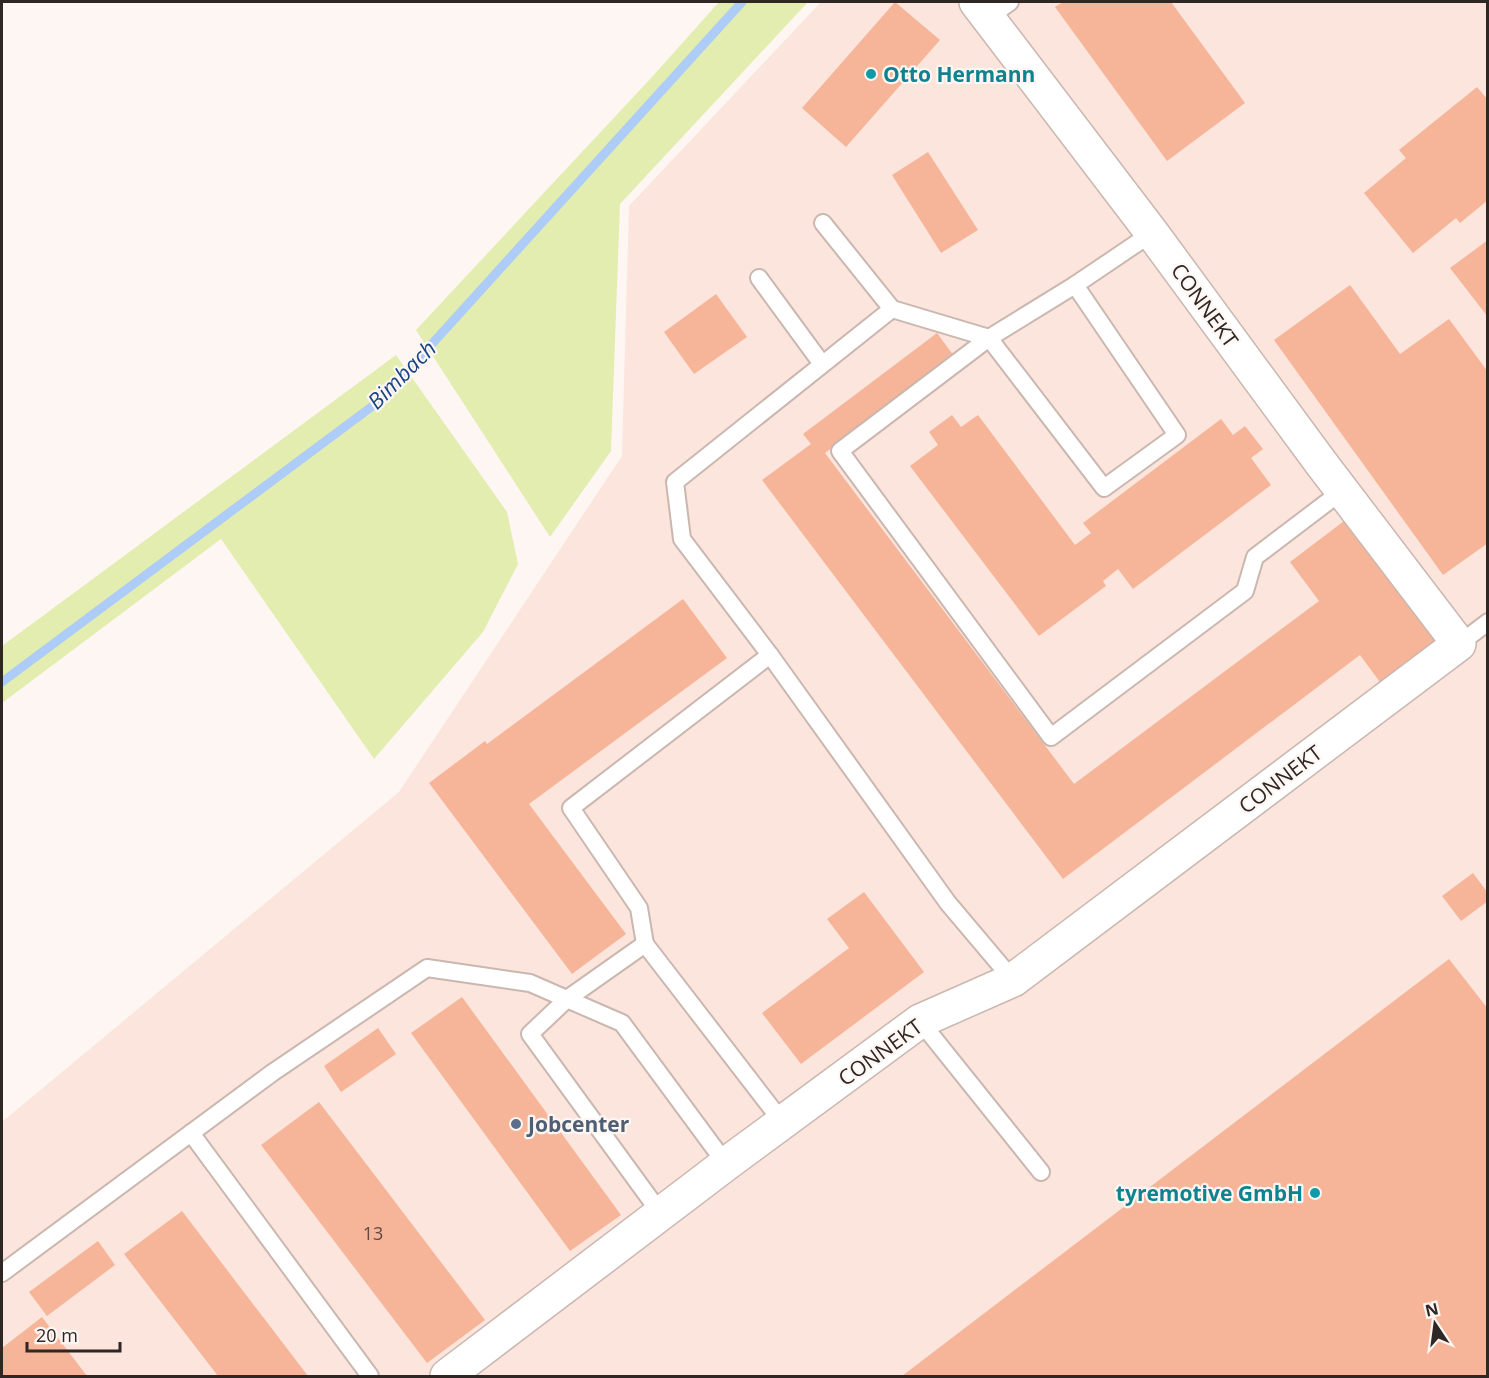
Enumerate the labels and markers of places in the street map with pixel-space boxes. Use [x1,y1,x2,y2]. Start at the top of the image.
place label: Otto Hermann [883,60,1035,88]
marker: Otto Hermann [864,67,878,81]
place label: Jobcenter [526,1110,630,1138]
marker: Jobcenter [509,1117,523,1131]
place label: tyremotive GmbH [1116,1179,1303,1207]
marker: tyremotive GmbH [1308,1186,1322,1200]

